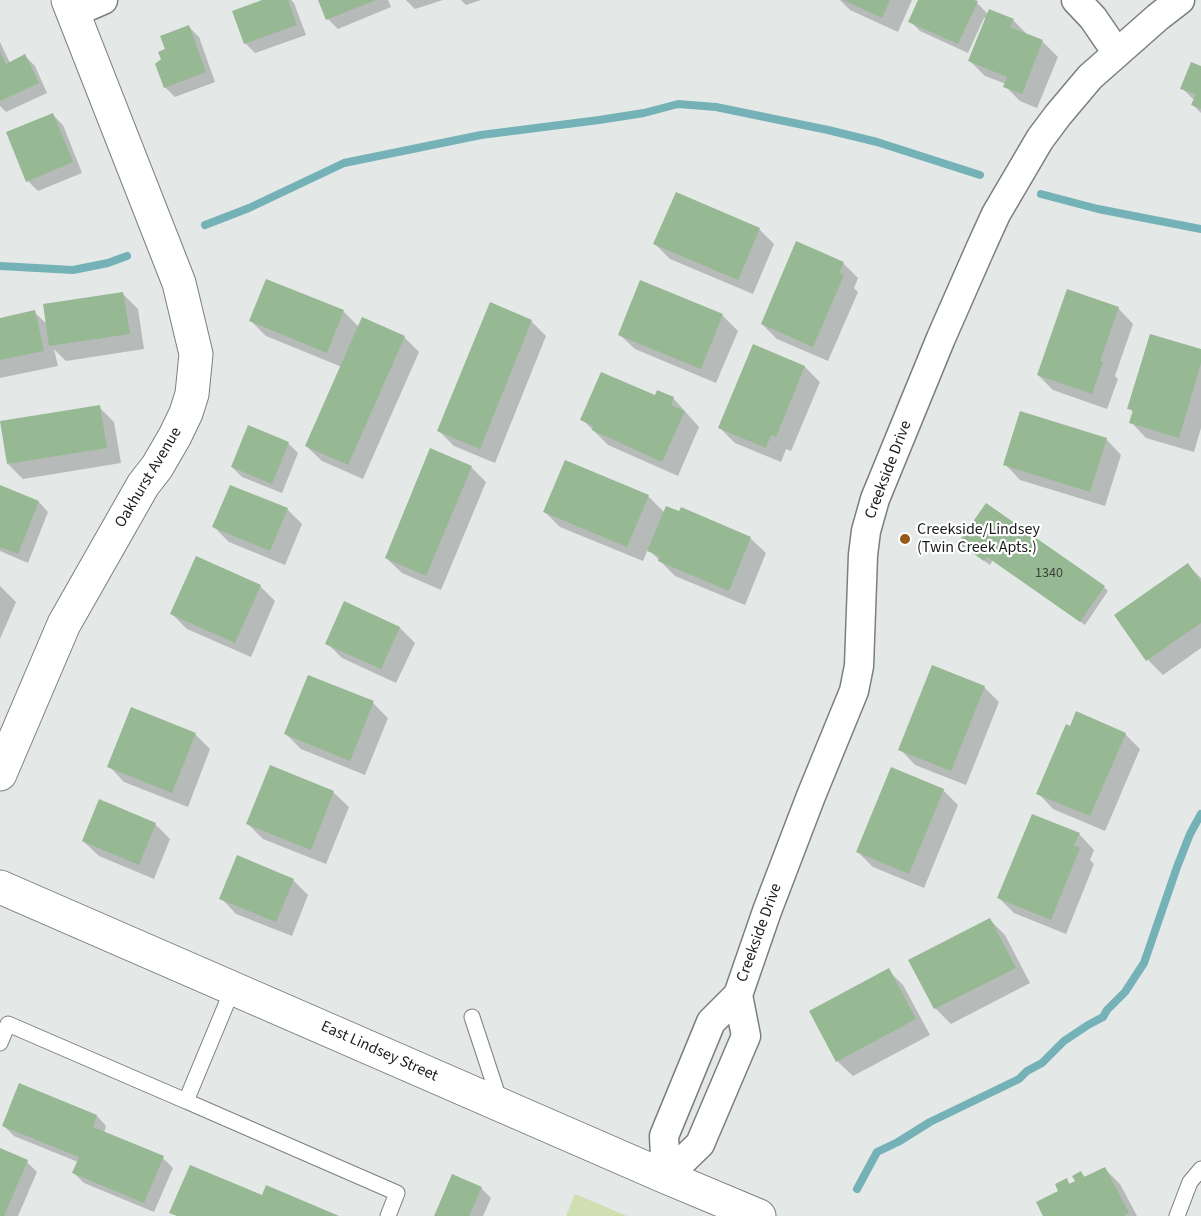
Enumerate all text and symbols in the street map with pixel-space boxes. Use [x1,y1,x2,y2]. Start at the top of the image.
street label: Creekside Drive [861,418,917,522]
street label: Oakhurst Avenue [111,424,187,532]
place label: Creekside/Lindsey (Twin Creek Apts.) [917,520,1040,558]
marker: Creekside/Lindsey (Twin Creek Apts.) [898,532,912,546]
house number: 1340 [1035,566,1063,582]
street label: Creekside Drive [733,881,787,985]
street label: East Lindsey Street [317,1018,441,1086]

